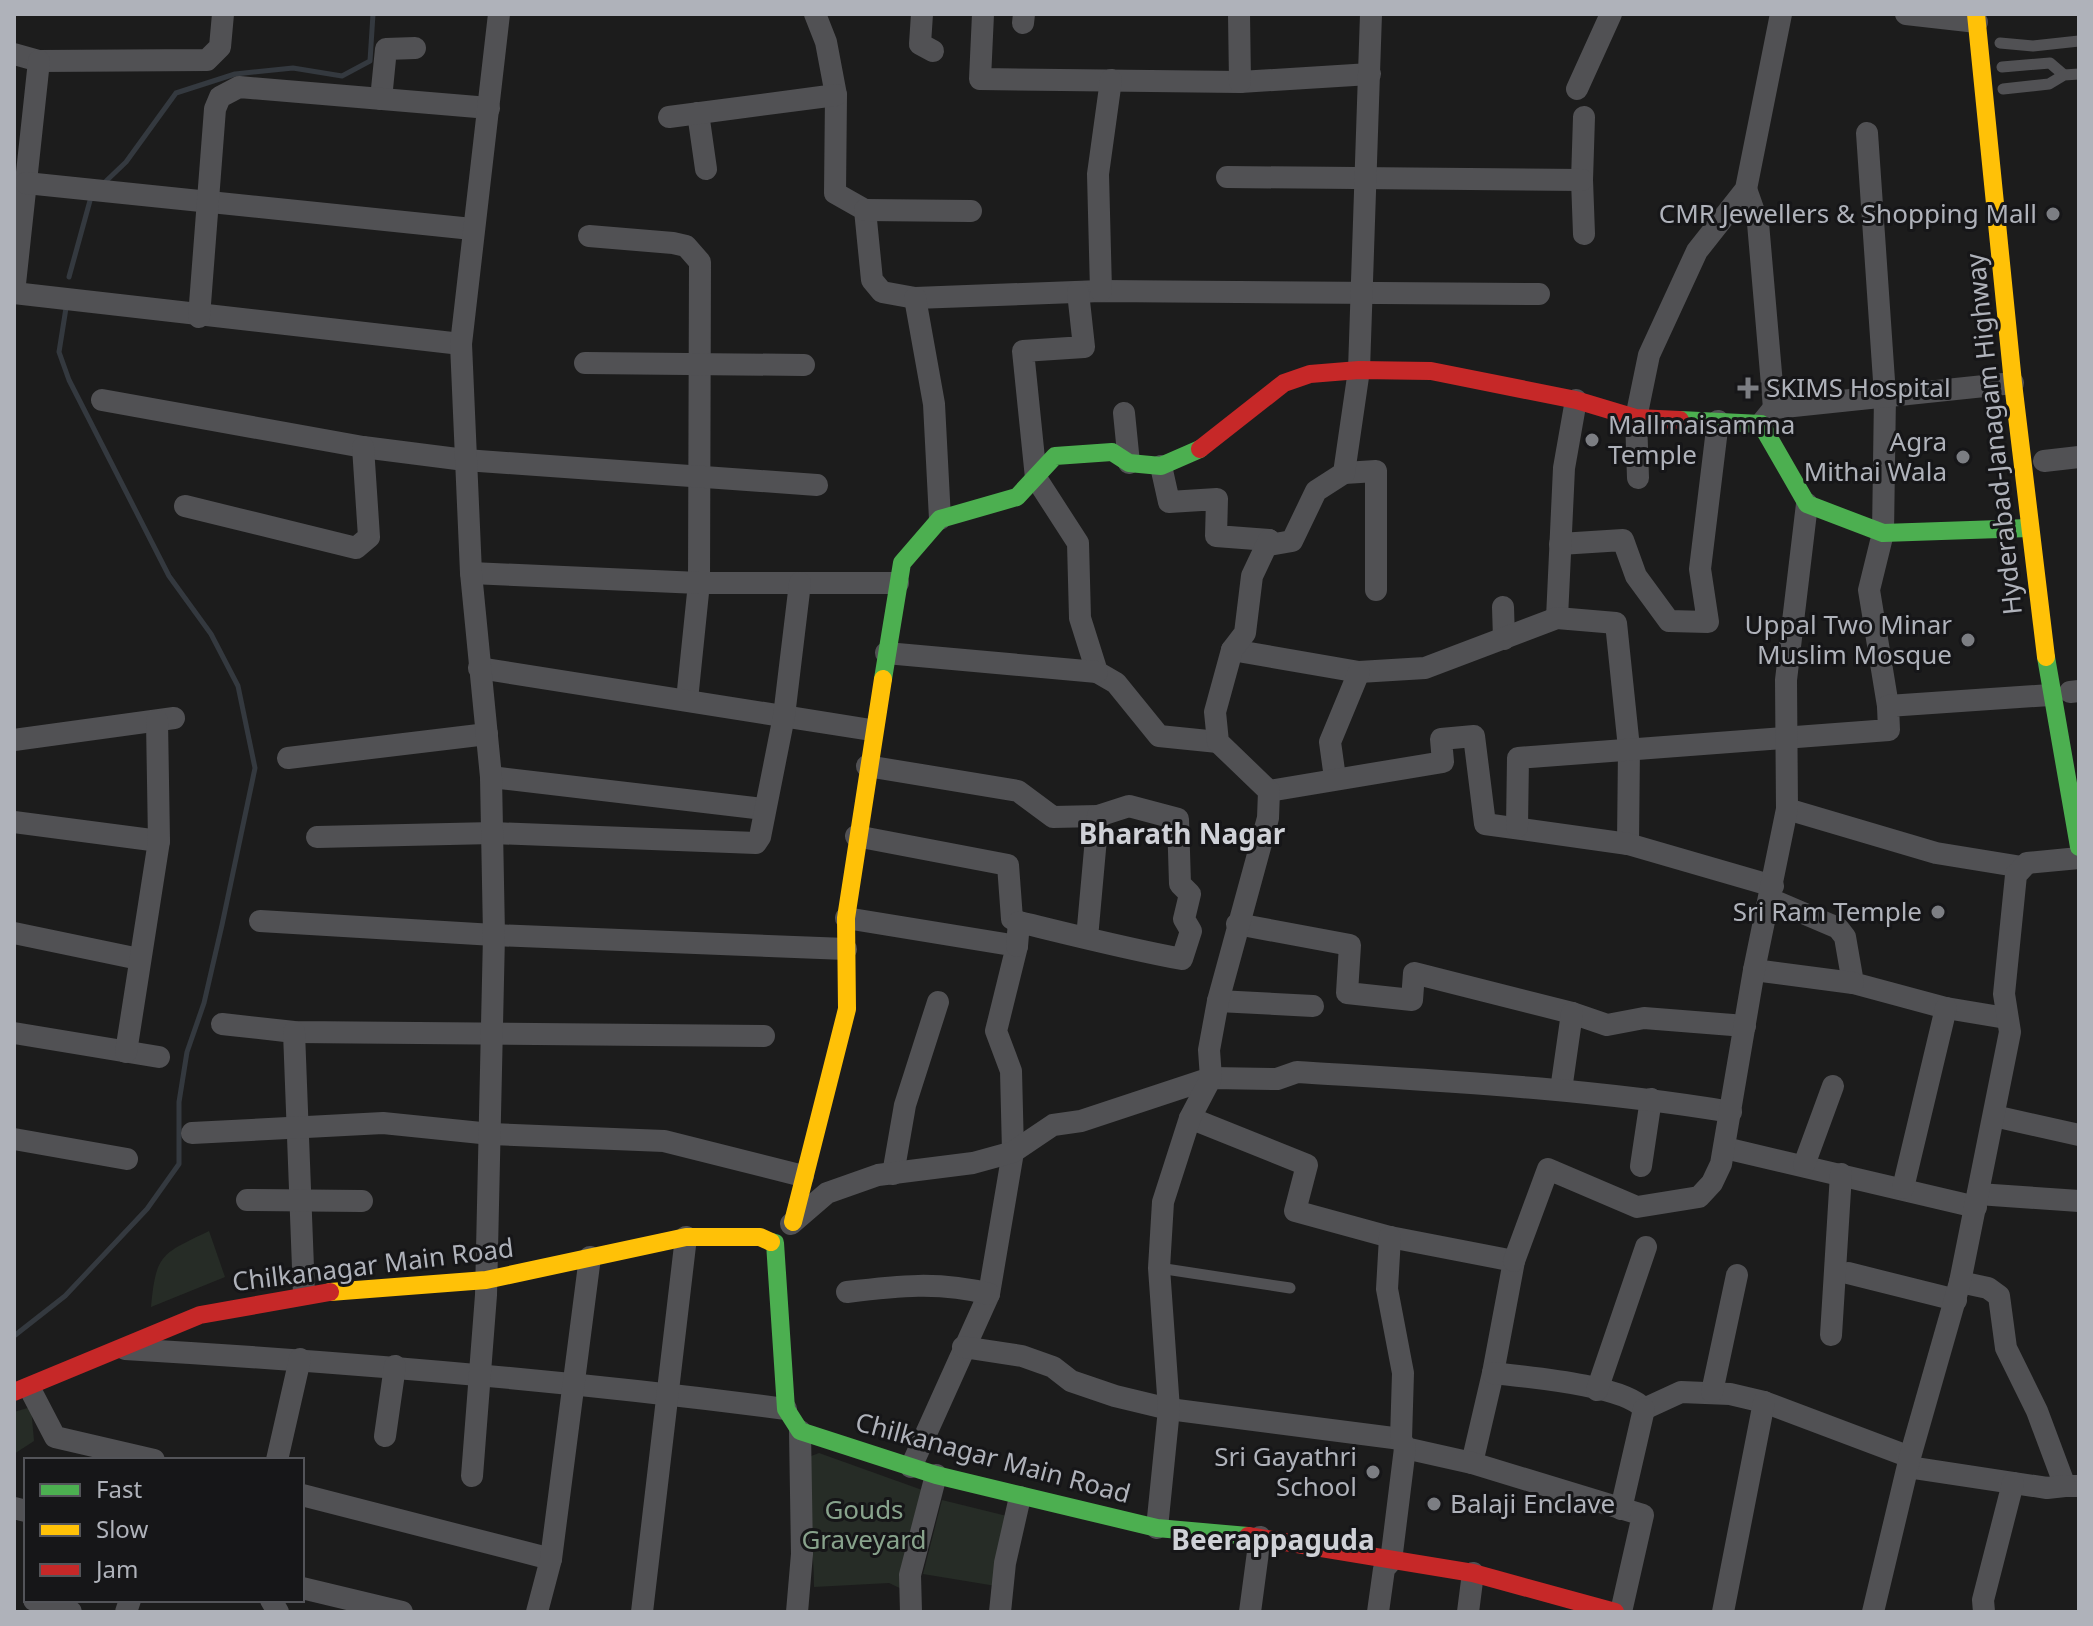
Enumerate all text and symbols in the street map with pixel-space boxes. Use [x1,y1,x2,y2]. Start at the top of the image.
place label: CMR Jewellers & Shopping Mall [1659,195,2037,231]
marker: CMR Jewellers & Shopping Mall [2044,205,2062,223]
street label: Hyderabad-Janagam Highway [1956,251,2030,617]
place label: SKIMS Hospital [1766,369,1951,405]
marker: SKIMS Hospital [1737,377,1759,399]
place label: Mallmaisamma Temple [1608,406,1795,472]
place label: Agra Mithai Wala [1804,423,1947,489]
marker: Mallmaisamma Temple [1583,431,1601,449]
marker: Agra Mithai Wala [1954,448,1972,466]
place label: Uppal Two Minar Muslim Mosque [1744,606,1952,672]
marker: Uppal Two Minar Muslim Mosque [1959,631,1977,649]
district label: Bharath Nagar [1079,814,1286,852]
place label: Sri Ram Temple [1733,893,1922,929]
marker: Sri Ram Temple [1929,903,1947,921]
street label: Chilkanagar Main Road [230,1229,516,1299]
street label: Chilkanagar Main Road [852,1403,1135,1511]
place label: Sri Gayathri School [1214,1438,1357,1504]
legend [24,1458,304,1602]
marker: Sri Gayathri School [1364,1463,1382,1481]
text: Fast [96,1472,142,1505]
place label: Balaji Enclave [1450,1485,1615,1521]
park label: Gouds Graveyard [801,1491,927,1557]
marker: Balaji Enclave [1425,1495,1443,1513]
text: Slow [96,1512,148,1545]
district label: Beerappaguda [1171,1520,1375,1558]
text: Jam [94,1552,138,1585]

